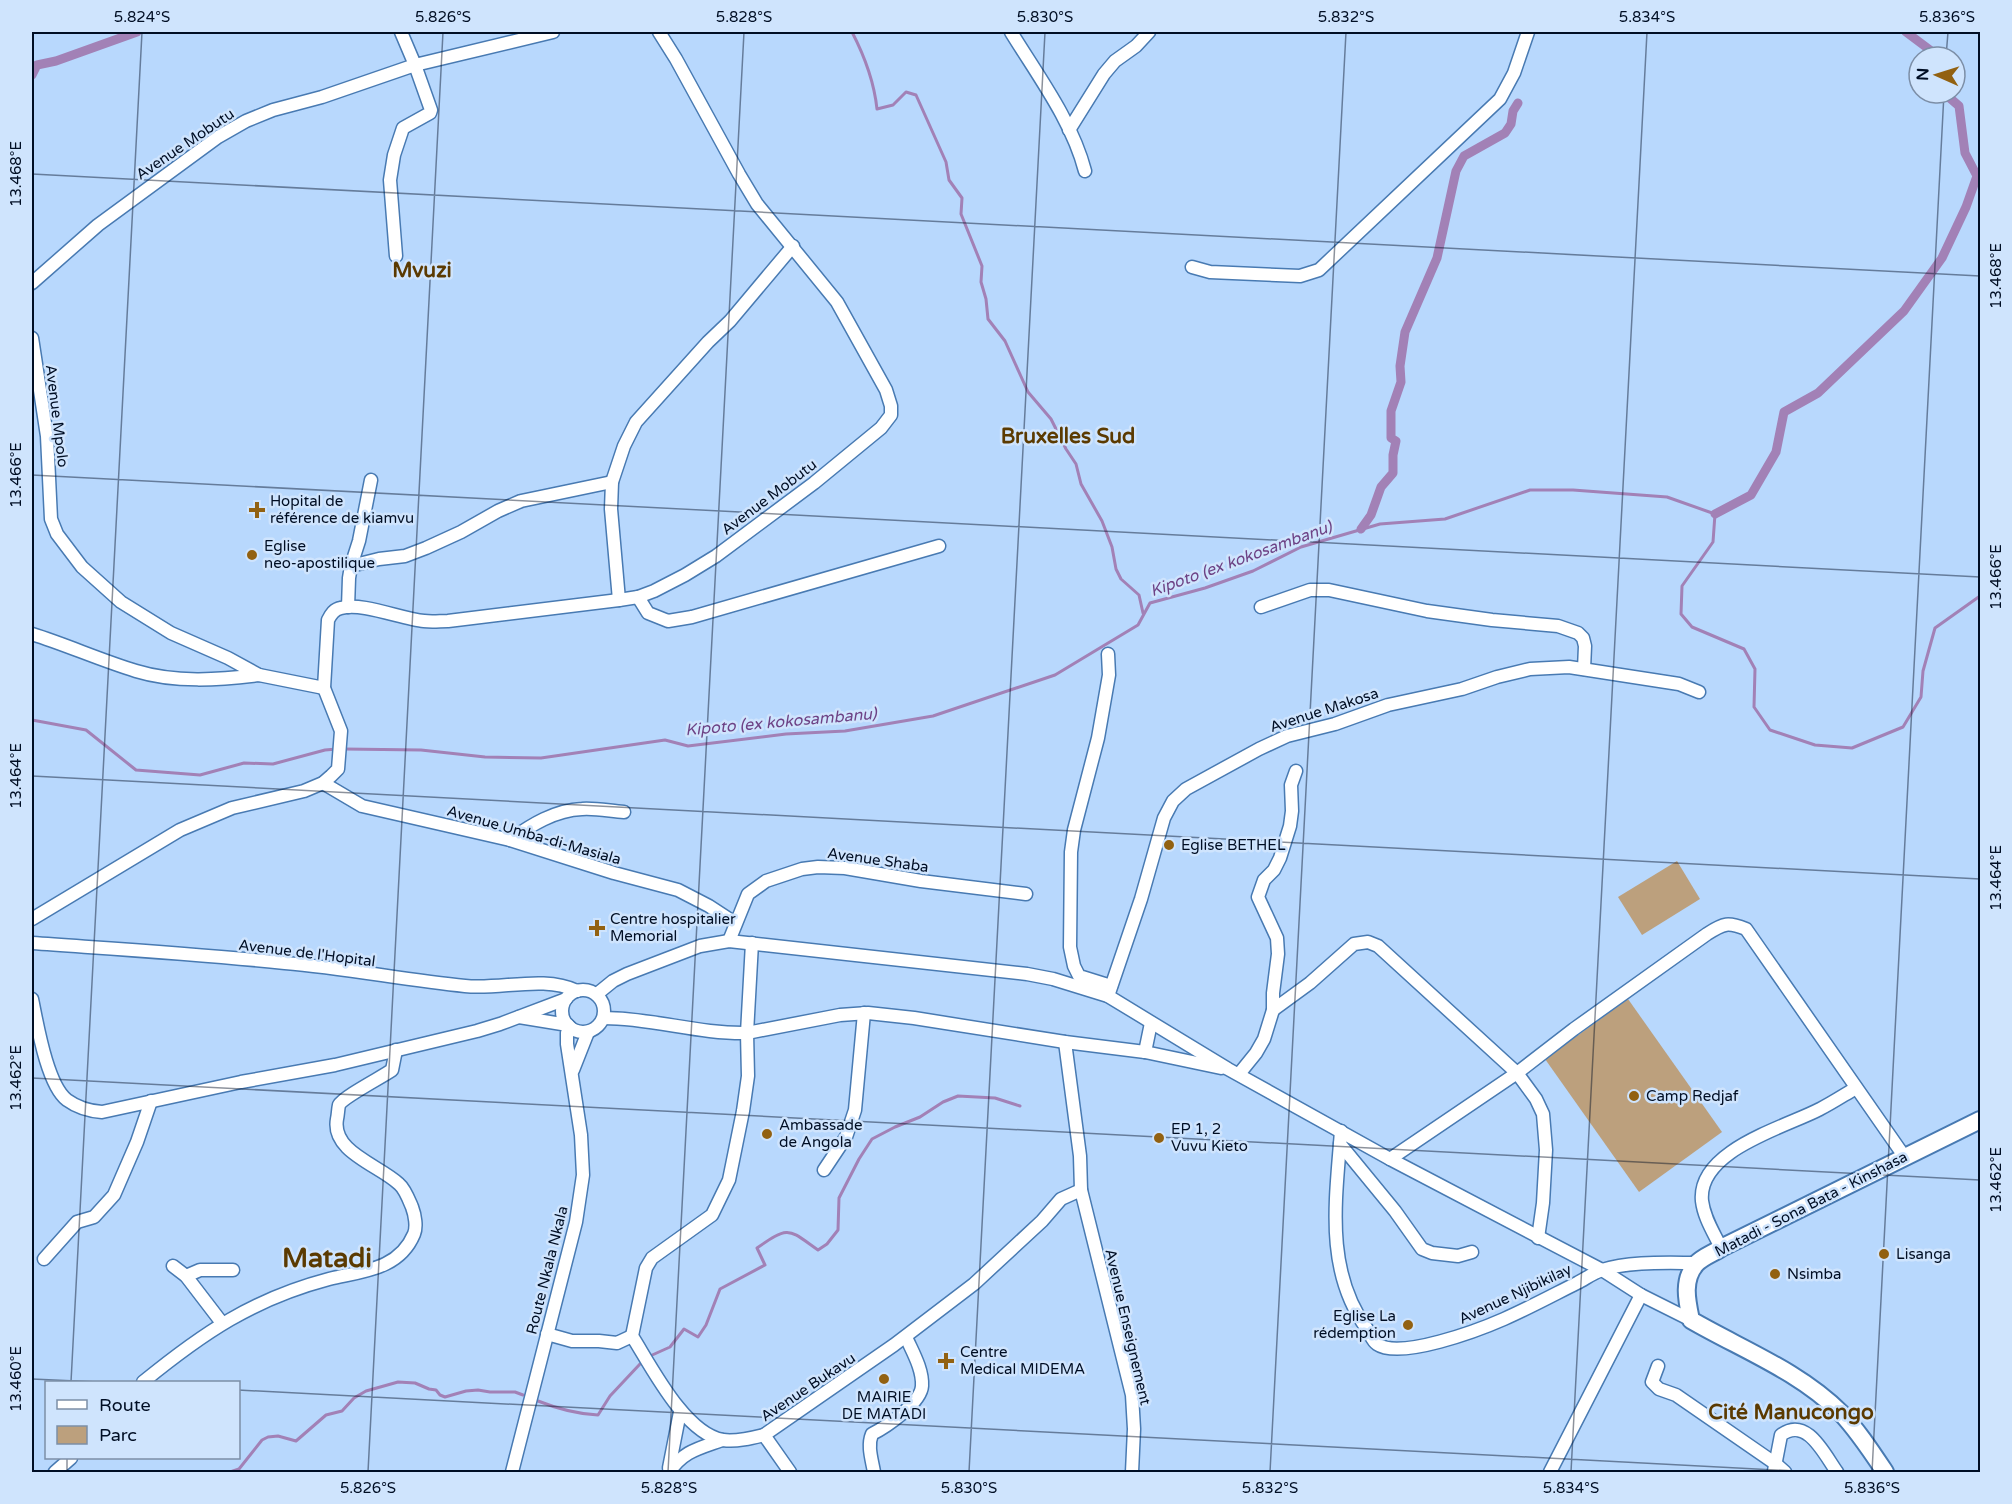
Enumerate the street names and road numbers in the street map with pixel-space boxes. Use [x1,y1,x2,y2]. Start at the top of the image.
street label: Avenue Mobutu [133,105,237,183]
street label: Avenue Mpolo [42,364,72,468]
street label: Avenue Mobutu [718,455,820,539]
street label: Avenue Makosa [1267,684,1381,736]
street label: Avenue Umba-di-Masiala [445,802,623,868]
street label: Avenue Shaba [826,844,930,876]
street label: Avenue de l'Hopital [237,936,377,970]
street label: Matadi - Sona Bata - Kinshasa [1712,1147,1910,1261]
street label: Route Nkala Nkala [522,1204,572,1336]
street label: Avenue Enseignement [1101,1247,1155,1407]
street label: Avenue Njibikilay [1456,1260,1574,1328]
street label: Avenue Bukavu [757,1349,859,1425]

